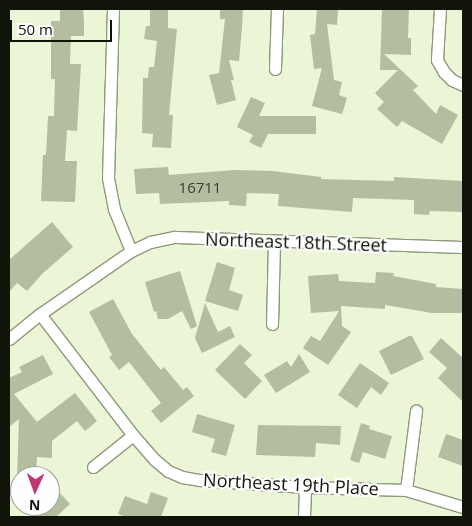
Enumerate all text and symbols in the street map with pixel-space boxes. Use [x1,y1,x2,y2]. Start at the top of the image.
scale bar [12,10,115,42]
text: 50 m [18,19,53,39]
house number: 16711 [179,179,221,197]
street label: Northeast 18th Street [205,228,387,256]
north arrow [10,466,60,516]
street label: Northeast 19th Place [203,469,379,499]
text: N [28,496,41,515]

